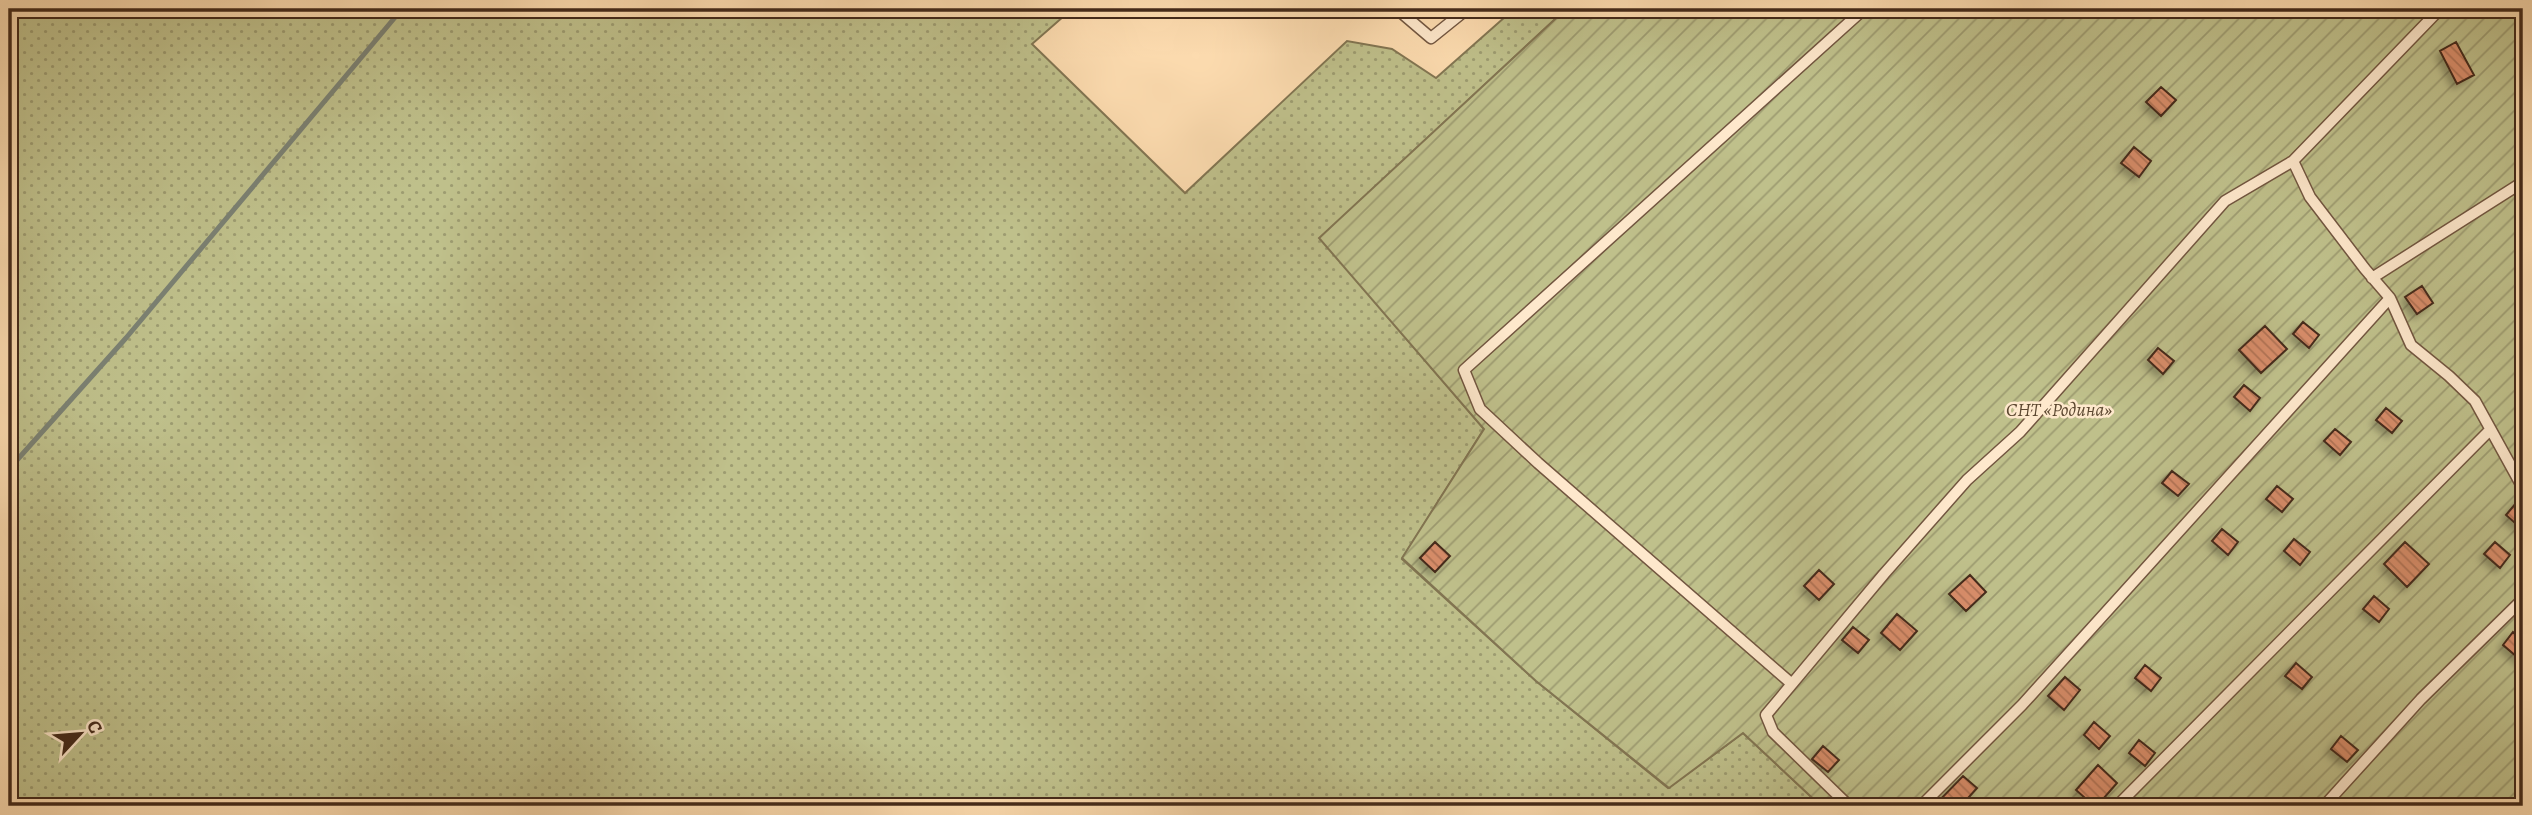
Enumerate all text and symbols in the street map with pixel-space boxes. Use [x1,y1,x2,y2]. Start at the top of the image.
park label: СНТ «Родина» [2006,397,2112,423]
north arrow [46,700,116,770]
text: С [80,716,109,738]

